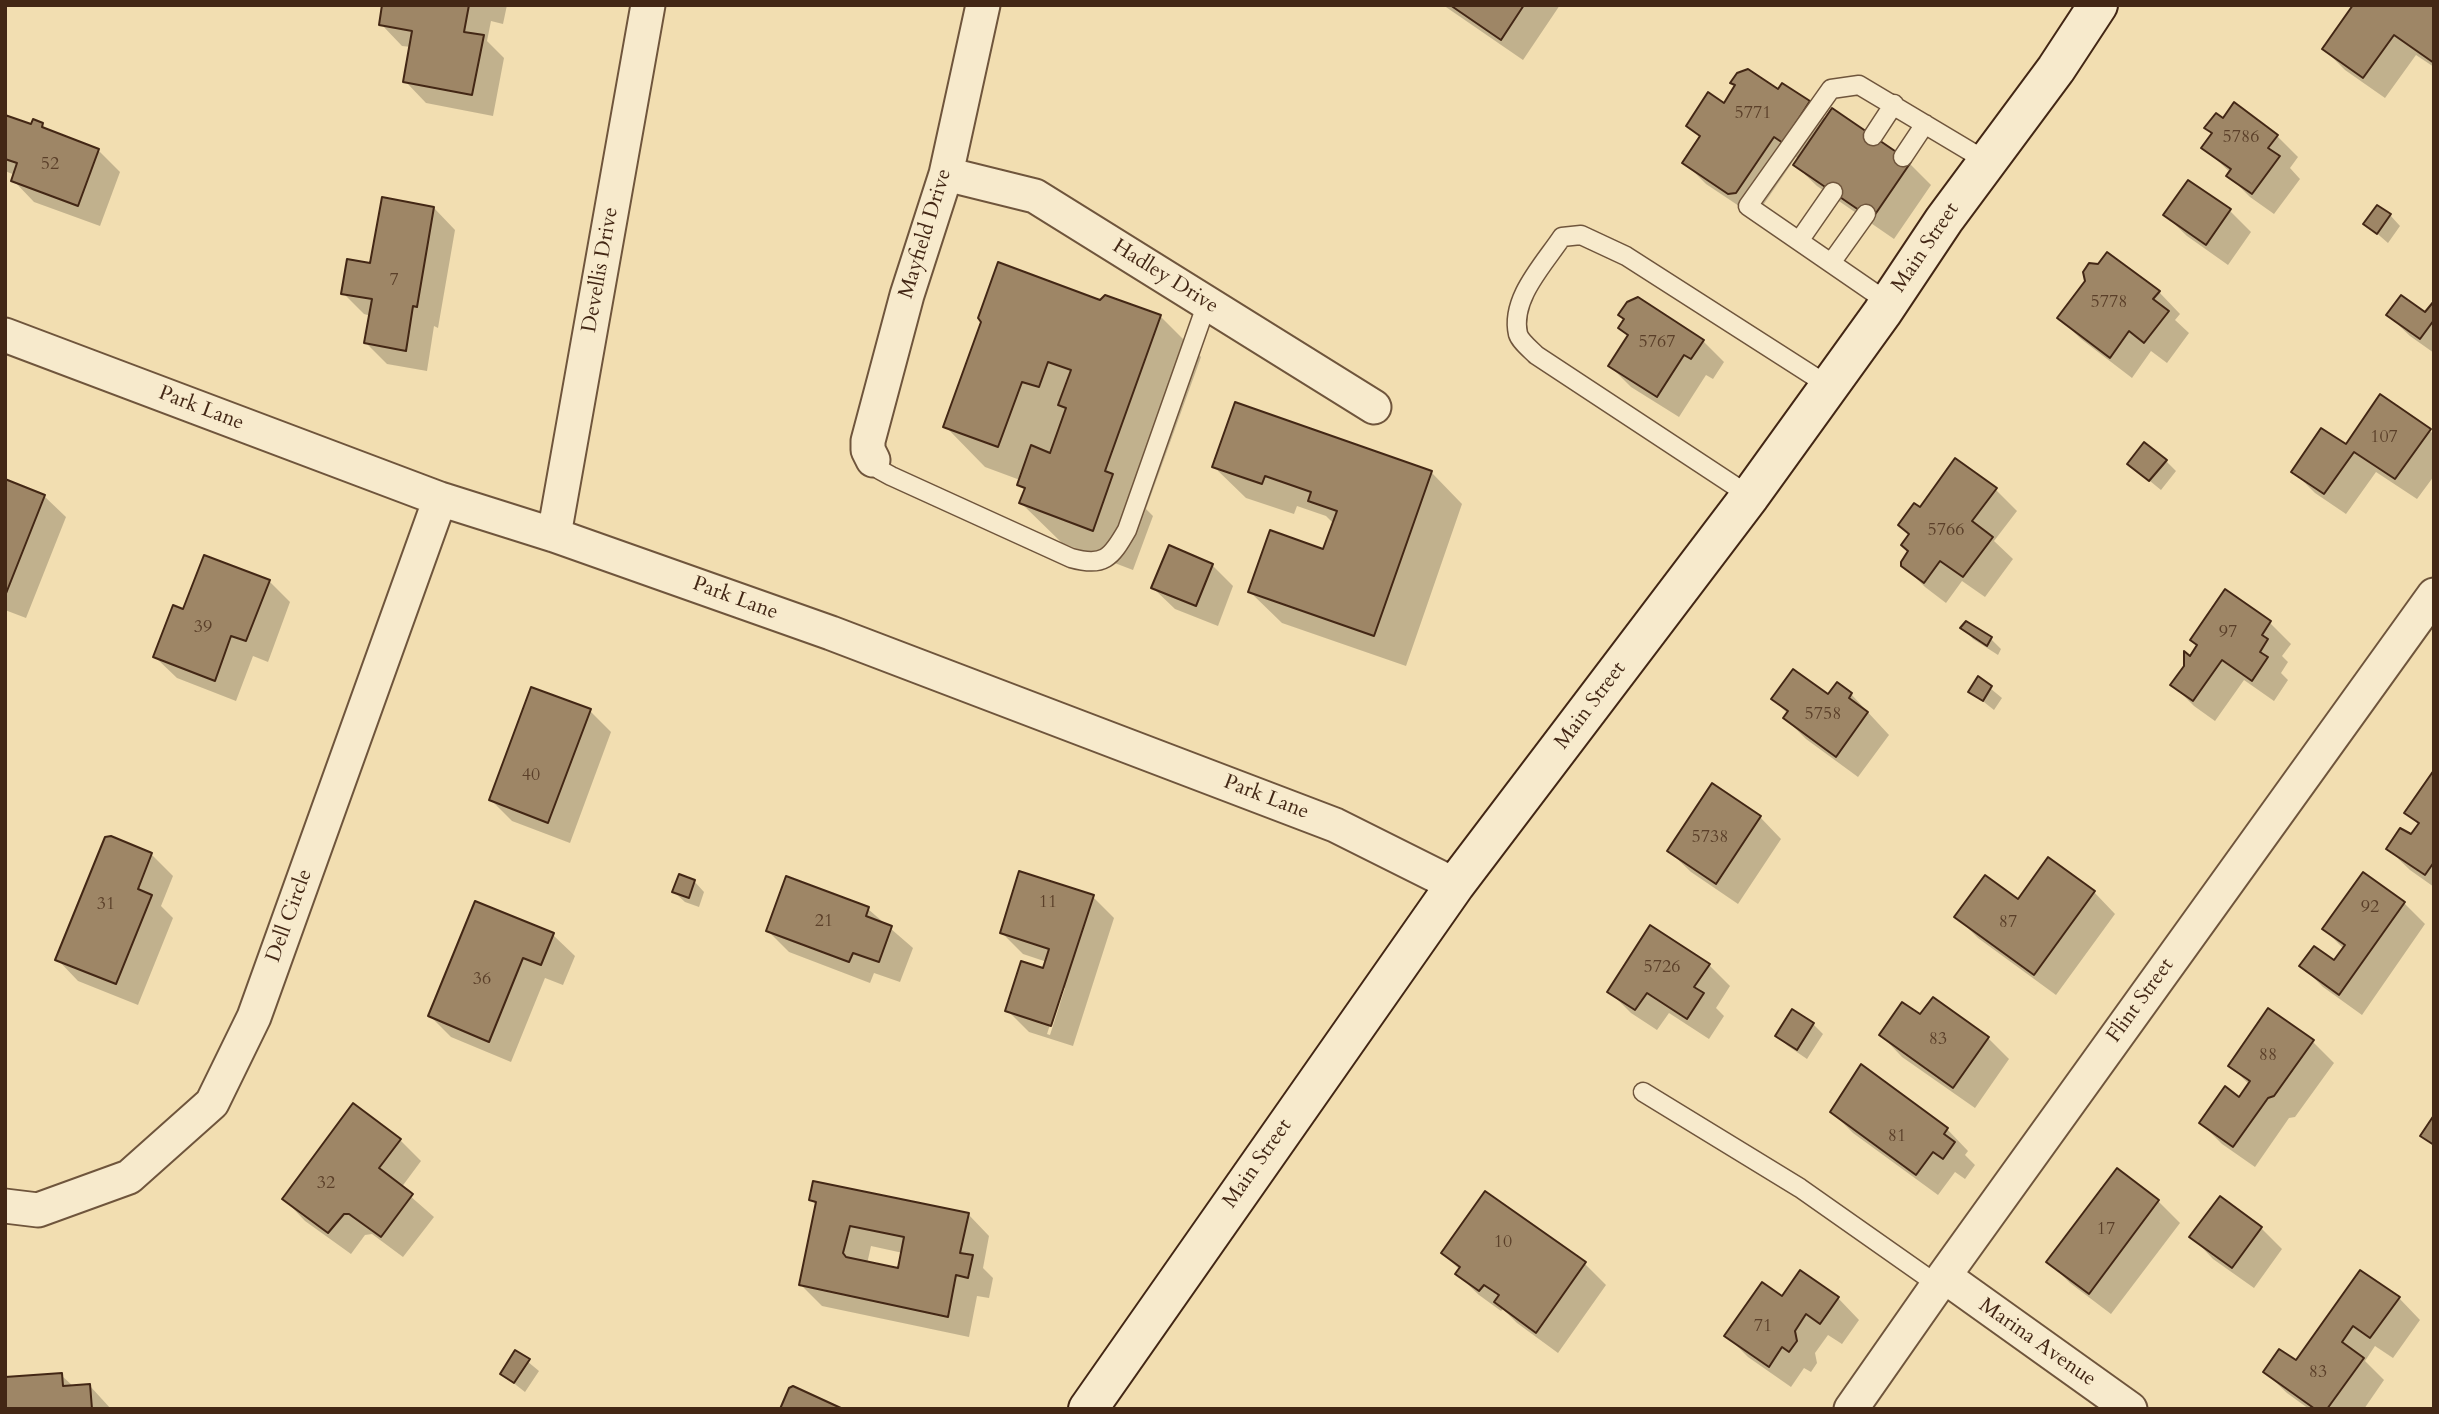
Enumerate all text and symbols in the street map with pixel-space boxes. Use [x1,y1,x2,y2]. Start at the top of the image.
house number: 5771 [1735,103,1771,125]
house number: 5786 [2223,127,2259,149]
house number: 52 [41,154,59,176]
street label: Mayfield Drive [894,166,958,302]
street label: Main Street [1887,198,1965,298]
street label: Devellis Drive [578,205,624,335]
street label: Hadley Drive [1107,234,1223,320]
house number: 7 [389,270,399,292]
house number: 5778 [2091,292,2127,314]
house number: 5767 [1639,332,1675,354]
street label: Park Lane [155,381,247,437]
house number: 107 [2370,427,2398,449]
house number: 5766 [1928,520,1964,542]
street label: Park Lane [689,572,781,626]
house number: 39 [194,617,212,639]
house number: 97 [2219,622,2237,644]
street label: Main Street [1550,657,1632,755]
house number: 5758 [1805,704,1841,726]
house number: 40 [522,765,540,787]
street label: Park Lane [1220,770,1312,826]
house number: 5738 [1692,827,1728,849]
street label: Dell Circle [262,866,318,966]
house number: 11 [1039,892,1057,914]
house number: 31 [97,894,115,916]
house number: 92 [2361,897,2379,919]
house number: 21 [815,911,833,933]
house number: 87 [1999,912,2017,934]
street label: Flint Street [2102,954,2180,1048]
house number: 5726 [1644,957,1680,979]
house number: 36 [473,969,491,991]
house number: 83 [1929,1029,1947,1051]
house number: 88 [2259,1045,2277,1067]
street label: Main Street [1218,1115,1298,1213]
house number: 81 [1888,1126,1906,1148]
house number: 32 [317,1173,335,1195]
house number: 17 [2097,1219,2115,1241]
house number: 10 [1494,1232,1512,1254]
street label: Marina Avenue [1974,1293,2100,1393]
house number: 71 [1754,1316,1772,1338]
house number: 83 [2309,1362,2327,1384]

